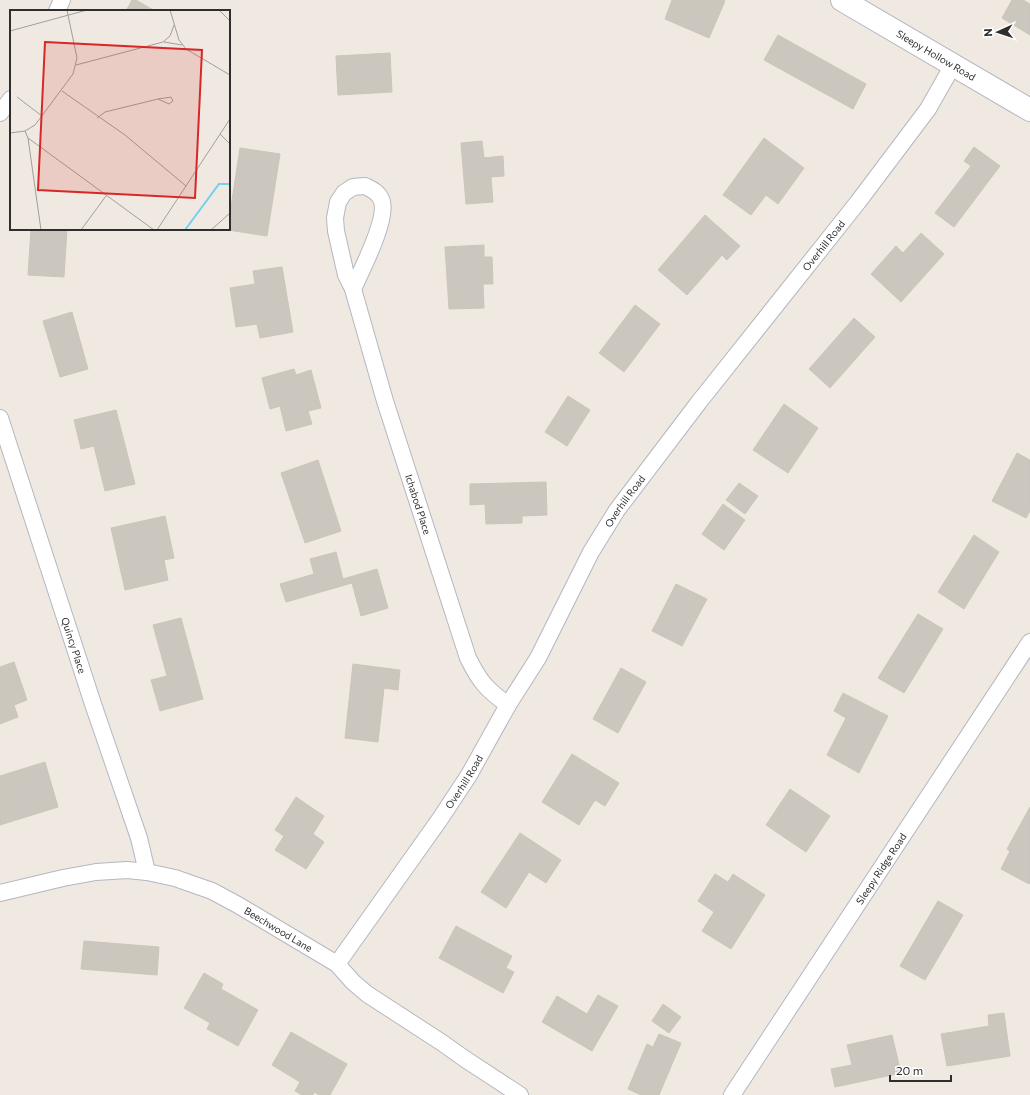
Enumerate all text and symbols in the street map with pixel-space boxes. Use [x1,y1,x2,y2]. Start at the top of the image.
inset map [10,10,230,230]
north arrow [978,12,1018,52]
street label: Sleepy Hollow Road [894,27,978,83]
text: N [981,28,994,37]
street label: Overhill Road [800,218,847,273]
street label: Ichabod Place [403,473,434,536]
street label: Overhill Road [602,473,647,529]
street label: Quincy Place [59,616,89,675]
street label: Overhill Road [442,753,485,811]
street label: Sleepy Ridge Road [853,831,909,907]
street label: Beechwood Lane [242,904,315,954]
scale bar [890,1057,951,1083]
text: 20 m [896,1063,923,1077]

